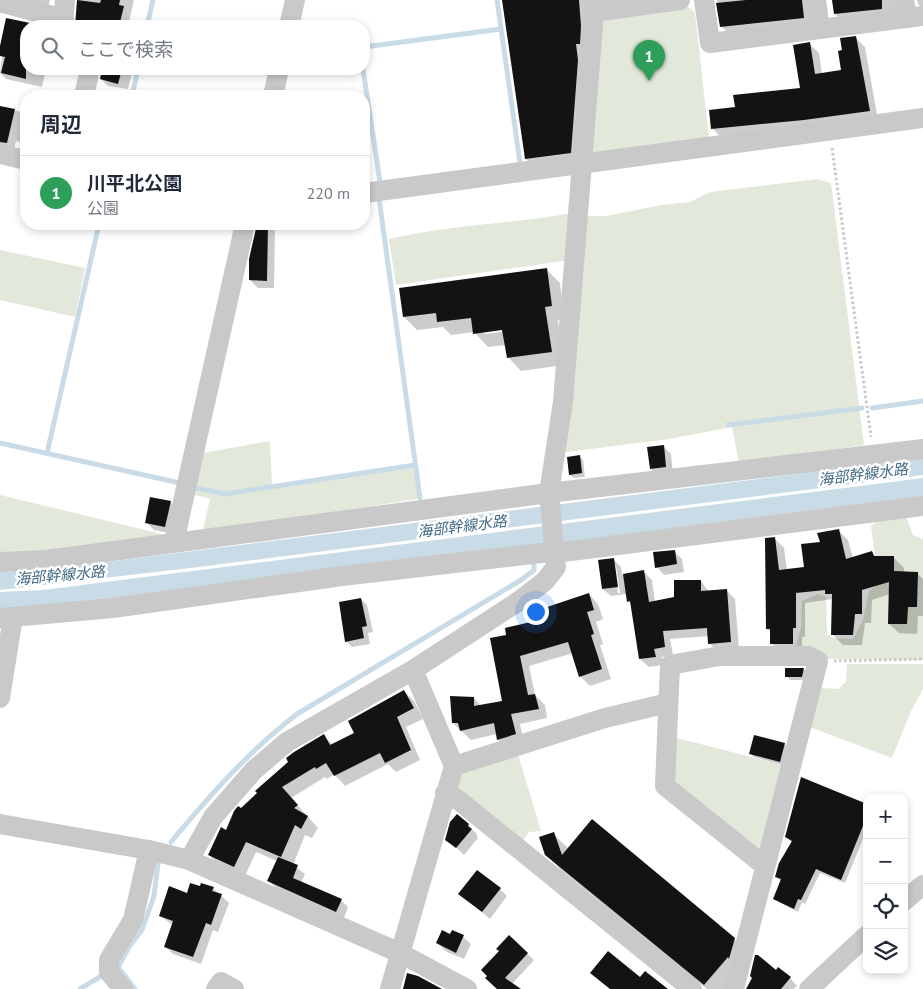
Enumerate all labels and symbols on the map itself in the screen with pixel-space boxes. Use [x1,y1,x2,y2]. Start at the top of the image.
pin: 1 [633,40,665,81]
water label: 海部幹線水路 [817,459,911,489]
water label: 海部幹線水路 [416,511,510,541]
water label: 海部幹線水路 [14,561,108,588]
your location [523,599,549,625]

